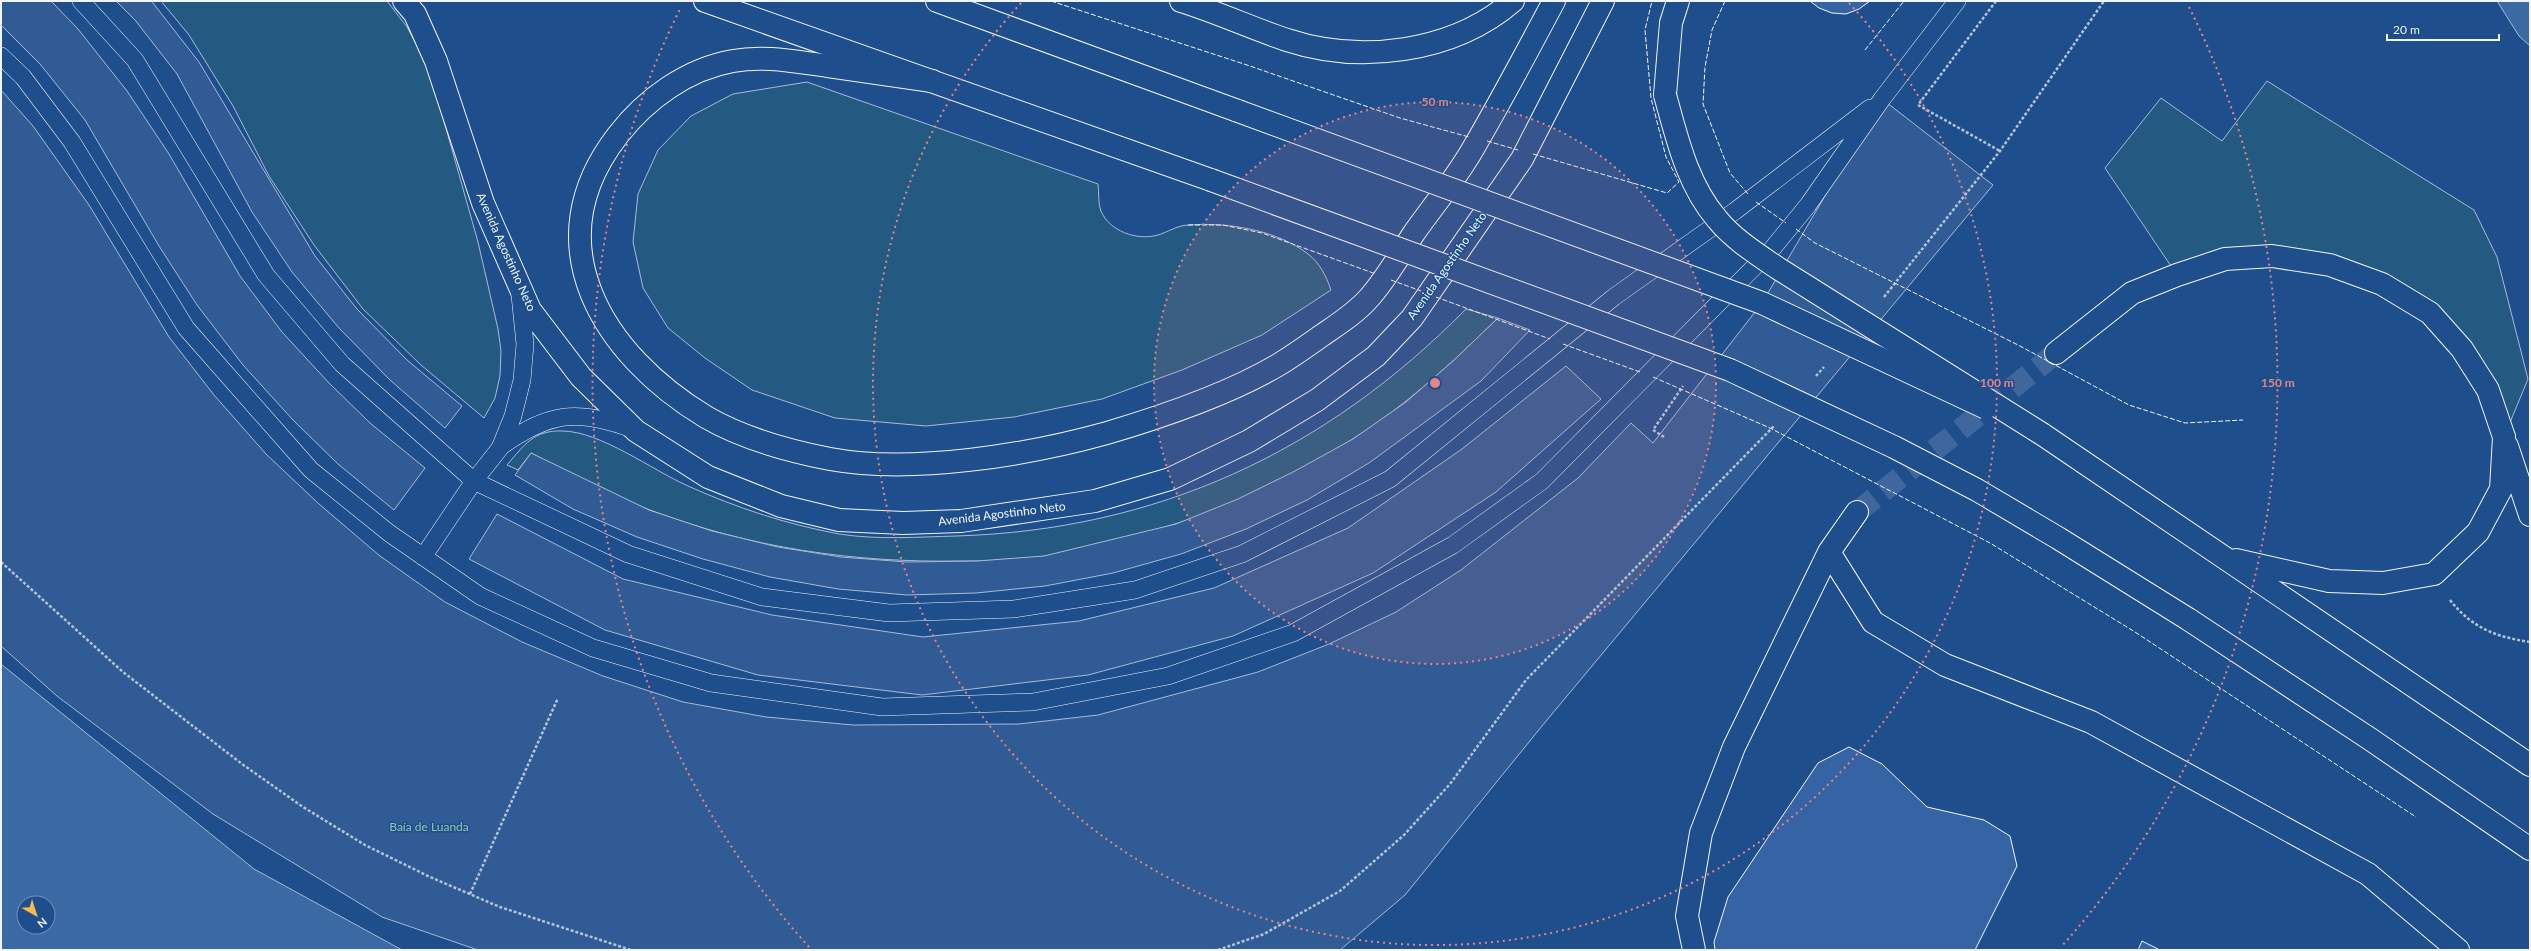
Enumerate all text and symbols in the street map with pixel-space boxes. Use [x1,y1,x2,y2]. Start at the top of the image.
scale bar [2387,16,2499,42]
text: 20 m [2393,22,2420,37]
text: 50 m [1422,94,1448,109]
street label: Avenida Agostinho Neto [474,190,539,314]
street label: Avenida Agostinho Neto [1404,209,1490,323]
text: 100 m [1980,375,2014,390]
text: 150 m [2261,375,2295,390]
centre of rings [1428,376,1442,390]
street label: Avenida Agostinho Neto [937,498,1067,529]
park label: Baía de Luanda [389,819,469,834]
north arrow [16,895,56,935]
text: N [35,915,50,931]

